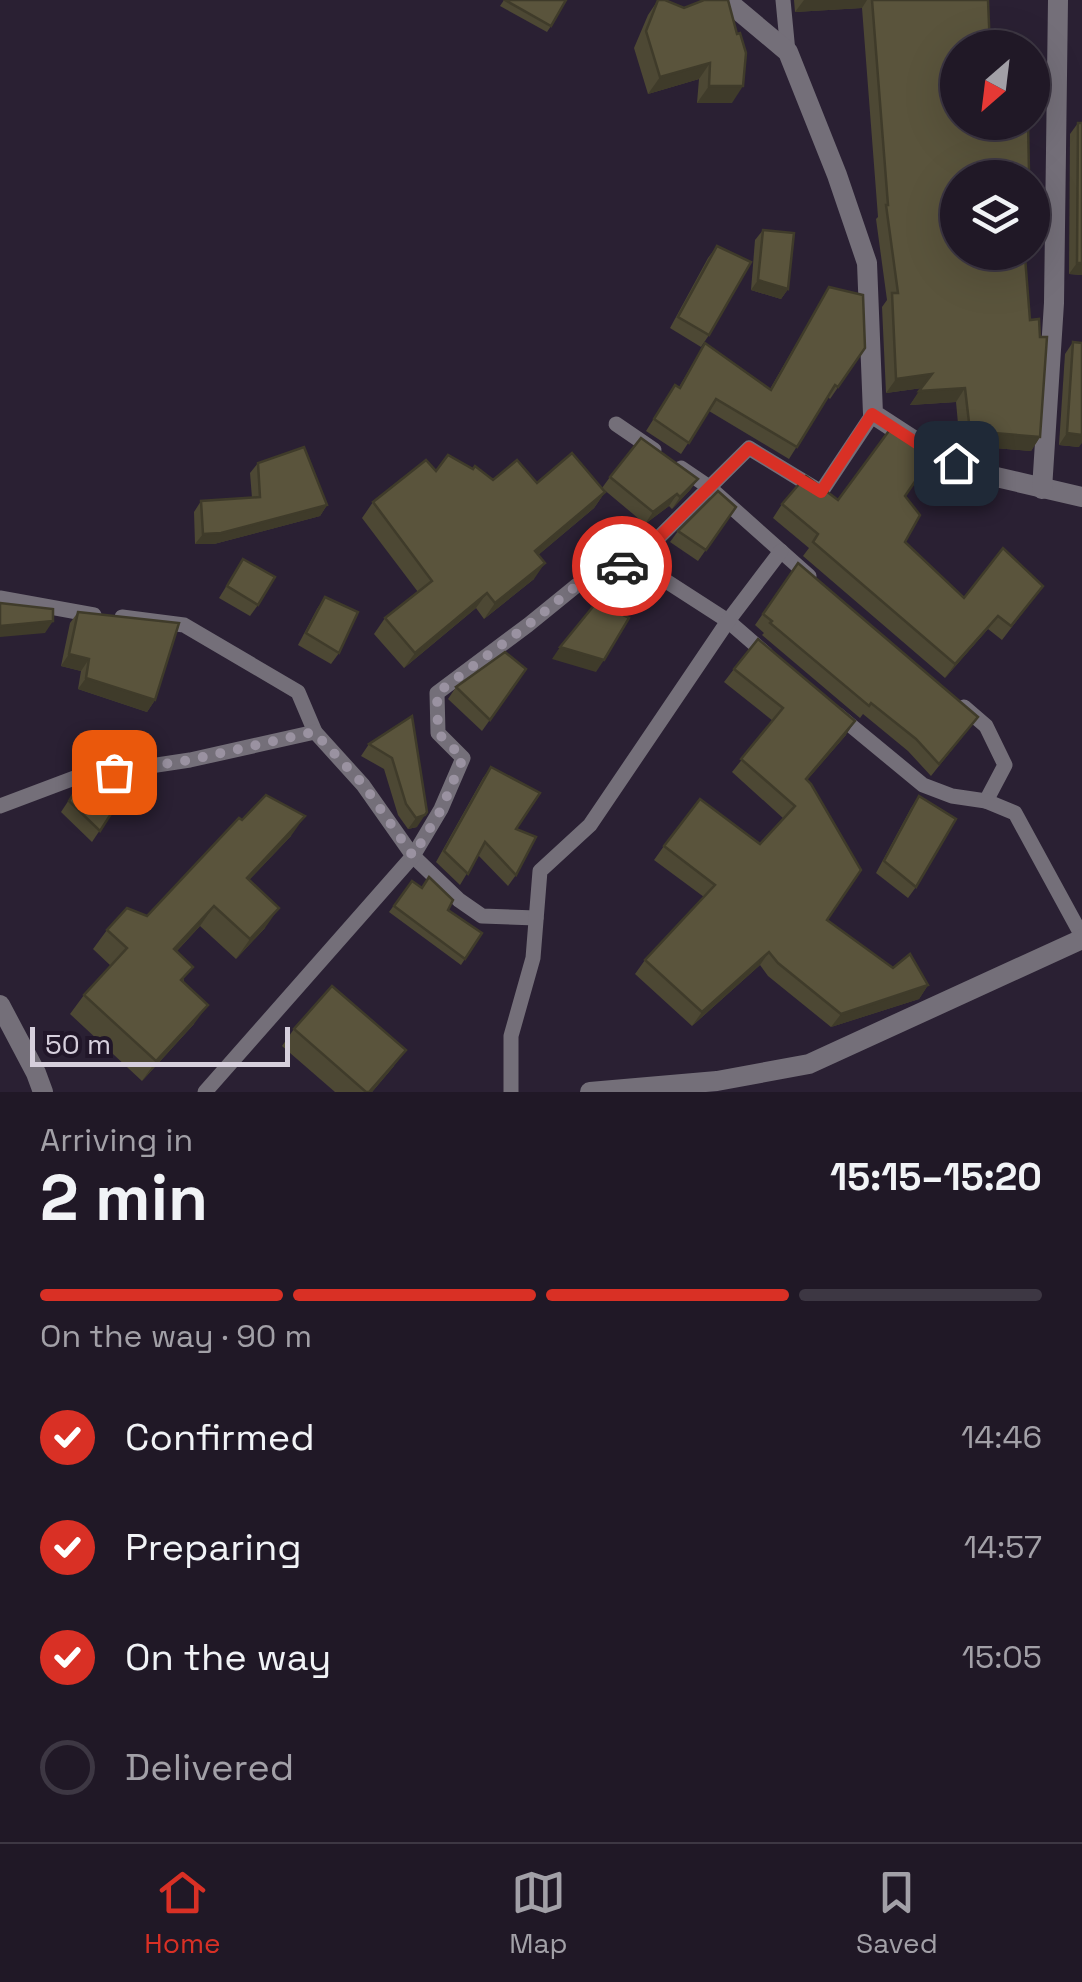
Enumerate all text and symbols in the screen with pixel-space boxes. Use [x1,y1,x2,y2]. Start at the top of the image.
north arrow [940,30,1050,140]
map controls [940,30,1050,270]
button: layers [940,160,1050,270]
pin [914,421,999,506]
icon: home [929,436,984,491]
courier [572,516,672,616]
icon: car [595,539,650,594]
pin [72,730,157,815]
icon: bag [87,745,142,800]
scale bar [30,1022,290,1066]
text: 50 m [45,1026,111,1062]
text: Arriving in [40,1120,193,1160]
text: 15:15–15:20 [830,1153,1042,1201]
text: 2 min [40,1156,208,1239]
text: On the way · 90 m [40,1316,312,1356]
icon: check [40,1410,95,1465]
text: Confirmed [125,1413,315,1461]
text: 14:46 [961,1417,1042,1457]
icon: check [40,1520,95,1575]
text: Preparing [125,1523,302,1571]
text: 14:57 [964,1527,1042,1567]
icon: check [40,1630,95,1685]
text: On the way [125,1633,331,1681]
text: 15:05 [962,1637,1042,1677]
text: Delivered [125,1743,294,1791]
tab: Home [144,1865,221,1961]
tab: Map [509,1865,568,1961]
tab: Saved [856,1865,938,1961]

